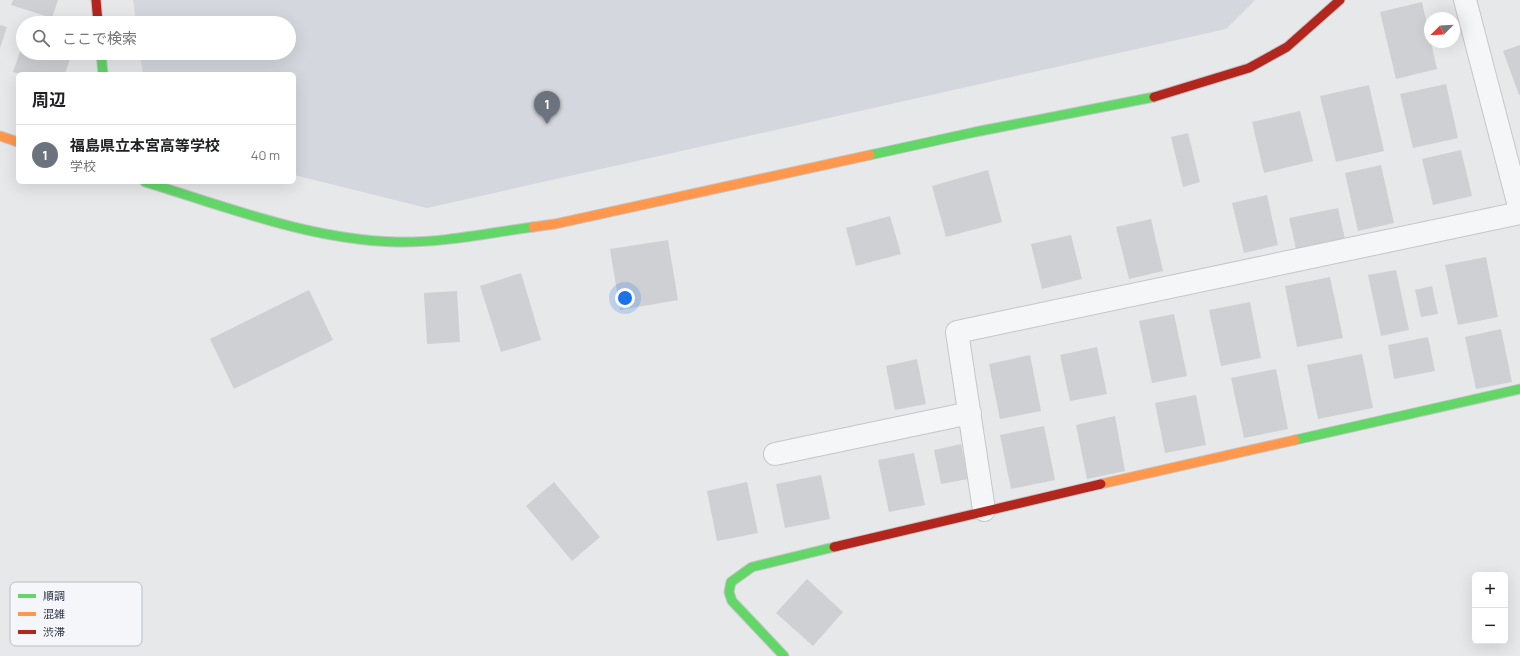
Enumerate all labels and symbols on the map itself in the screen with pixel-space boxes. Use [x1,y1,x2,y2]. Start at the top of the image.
north arrow [1424,12,1460,48]
pin: 1 [534,91,560,124]
your location [615,288,635,308]
legend [10,582,142,646]
text: 順調 [43,588,65,603]
text: 混雑 [43,606,65,621]
text: 渋滞 [43,624,65,639]

